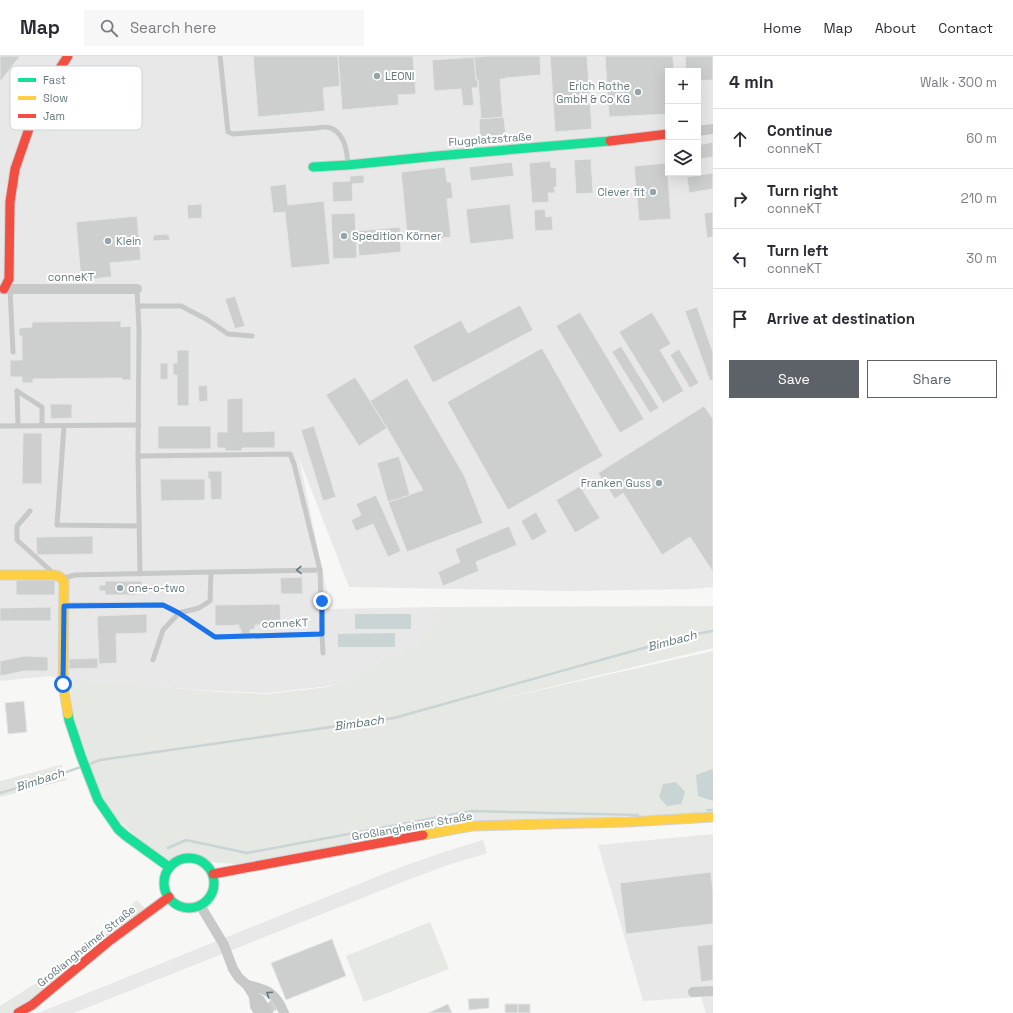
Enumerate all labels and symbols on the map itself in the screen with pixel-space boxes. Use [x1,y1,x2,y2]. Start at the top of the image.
legend [10,66,142,130]
place label: LEONI [385,69,415,83]
marker: LEONI [372,71,382,81]
text: Fast [43,73,66,87]
place label: Erich Rothe GmbH & Co KG [556,79,630,106]
marker: Erich Rothe GmbH & Co KG [633,87,643,97]
text: Slow [43,91,68,105]
text: Jam [43,109,65,123]
street label: Flugplatzstraße [448,129,532,149]
place label: Clever fit [597,185,645,199]
marker: Clever fit [648,187,658,197]
place label: Spedition Körner [352,229,441,243]
marker: Spedition Körner [339,231,349,241]
place label: Klein [116,234,141,248]
marker: Klein [103,236,113,246]
street label: conneKT [48,270,95,284]
place label: Franken Guss [581,476,651,490]
marker: Franken Guss [654,478,664,488]
one-way arrow [296,566,302,574]
place label: one-o-two [128,581,185,595]
marker: one-o-two [115,583,125,593]
route end [313,592,331,610]
street label: conneKT [261,615,309,631]
water label: Bimbach [646,627,699,655]
route start [54,675,72,693]
water label: Bimbach [333,711,386,734]
water label: Bimbach [14,764,67,795]
street label: Großlangheimer Straße [351,809,473,843]
street label: Großlangheimer Straße [34,902,138,990]
one-way arrow [267,991,274,998]

